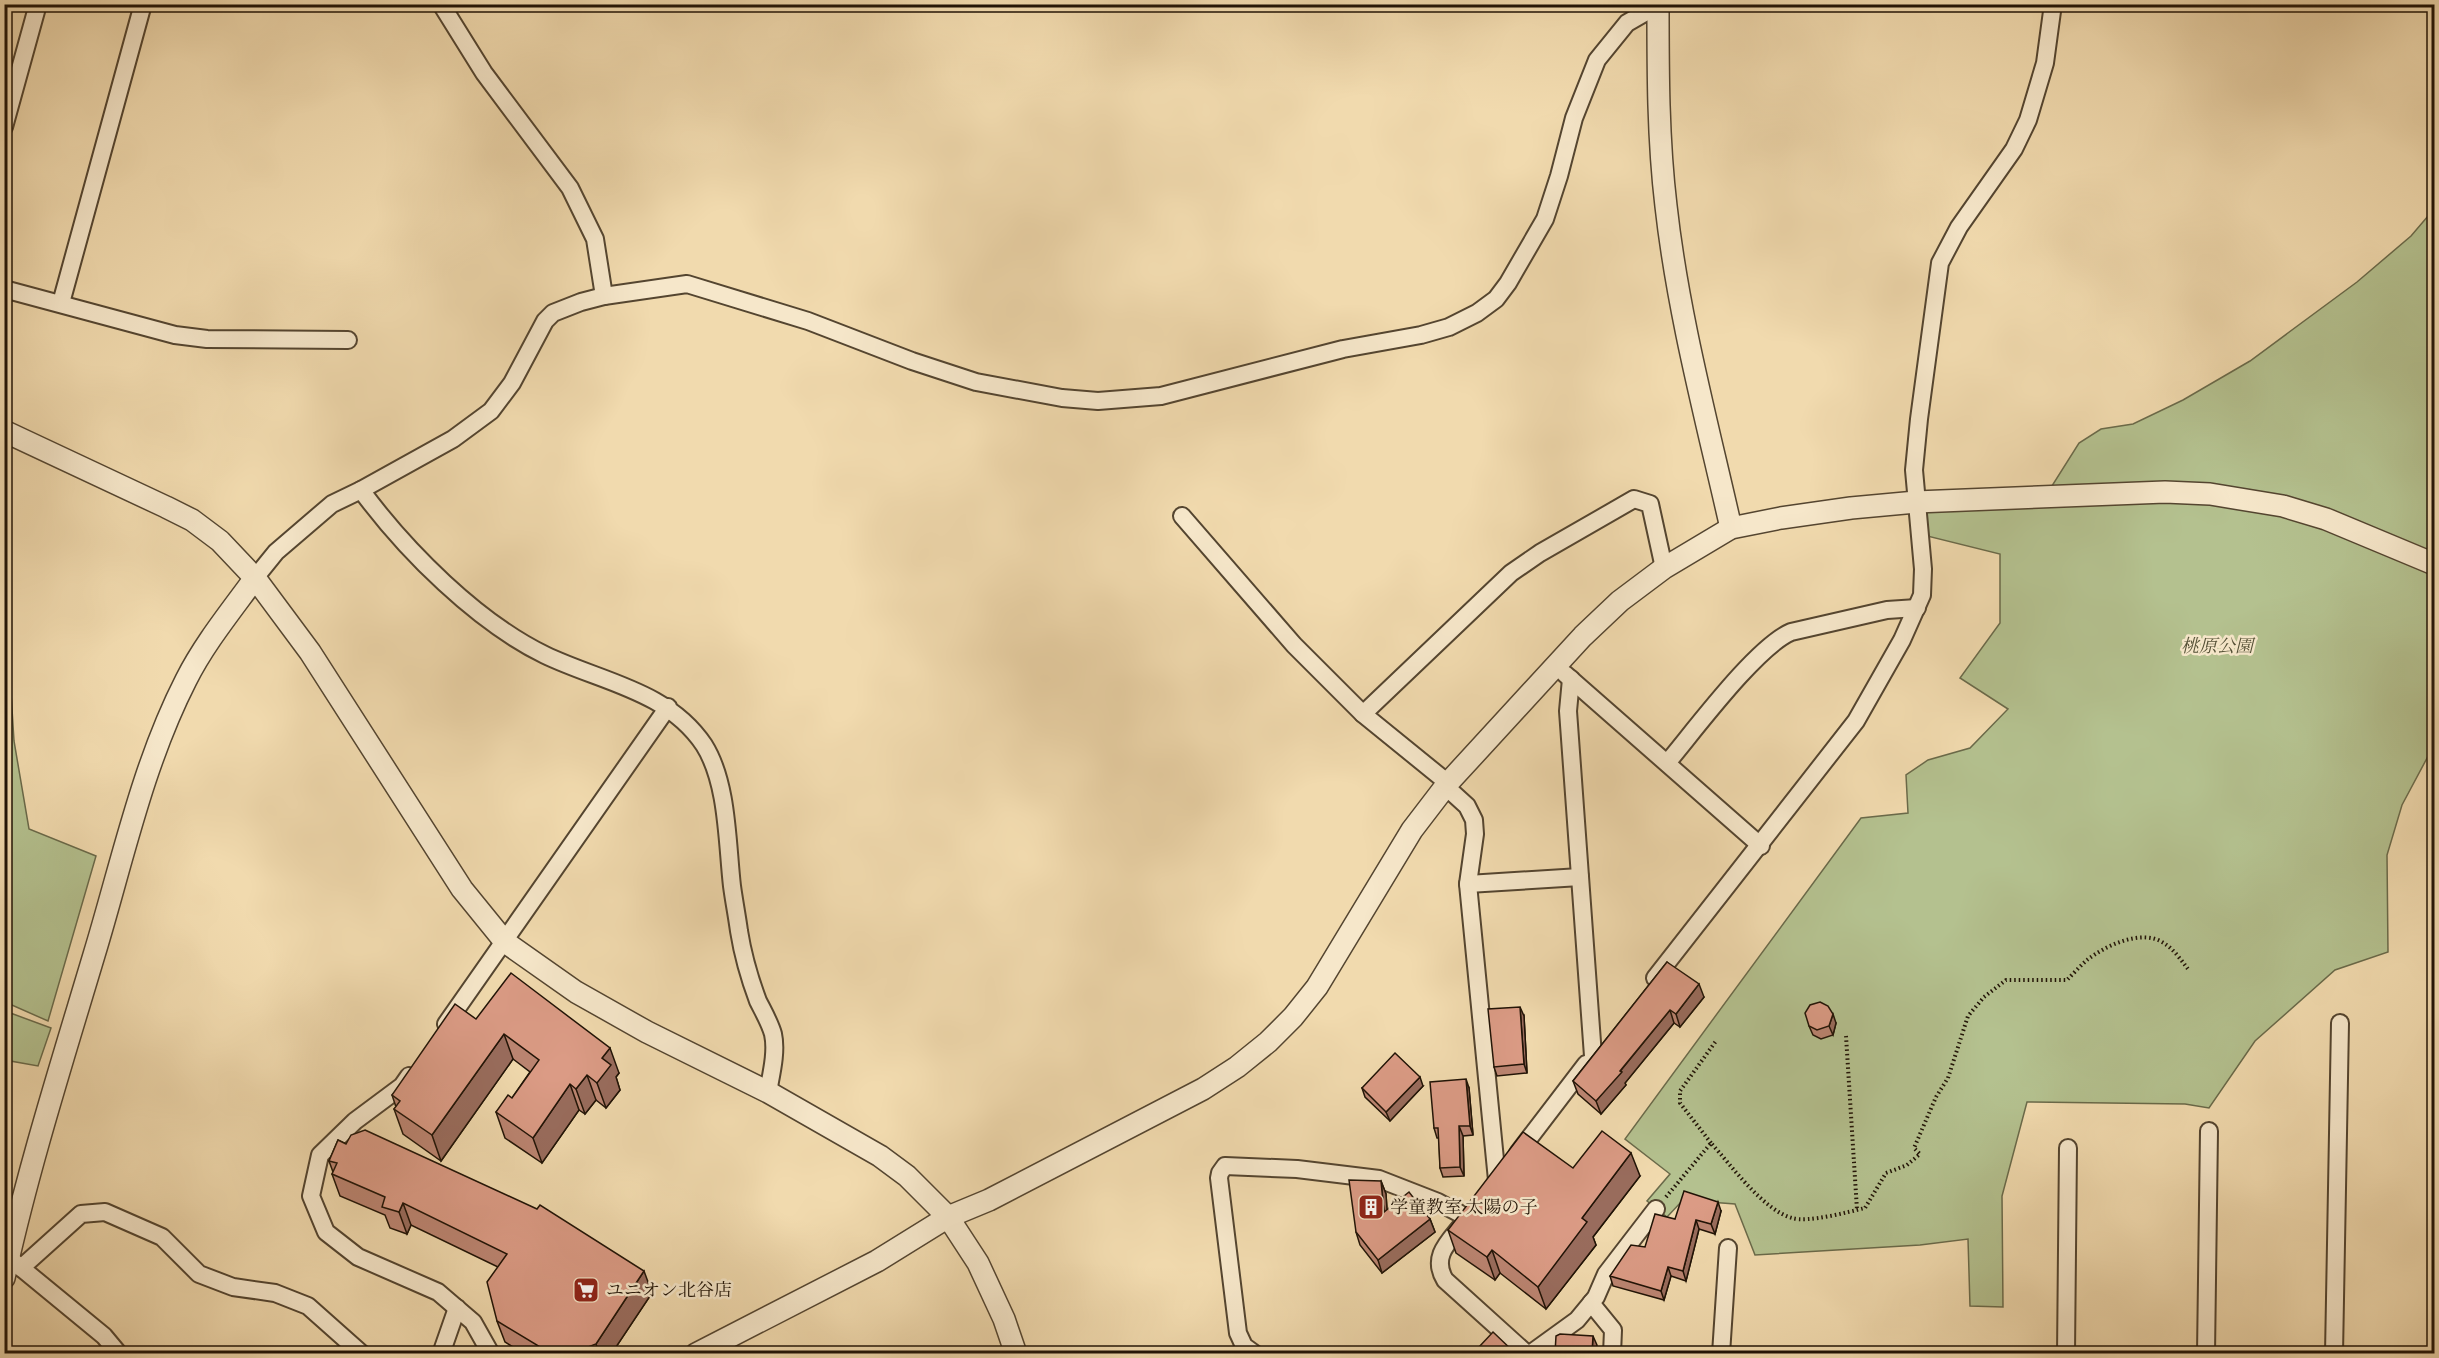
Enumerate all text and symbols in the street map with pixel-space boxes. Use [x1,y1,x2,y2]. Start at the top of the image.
park label: 桃原公園 [2181,634,2256,658]
building icon: 学童教室 太陽の子 [1356,1192,1386,1222]
place label: 学童教室 太陽の子 [1390,1195,1538,1219]
supermarket icon: ユニオン北谷店 [571,1275,601,1305]
place label: ユニオン北谷店 [606,1278,732,1302]

